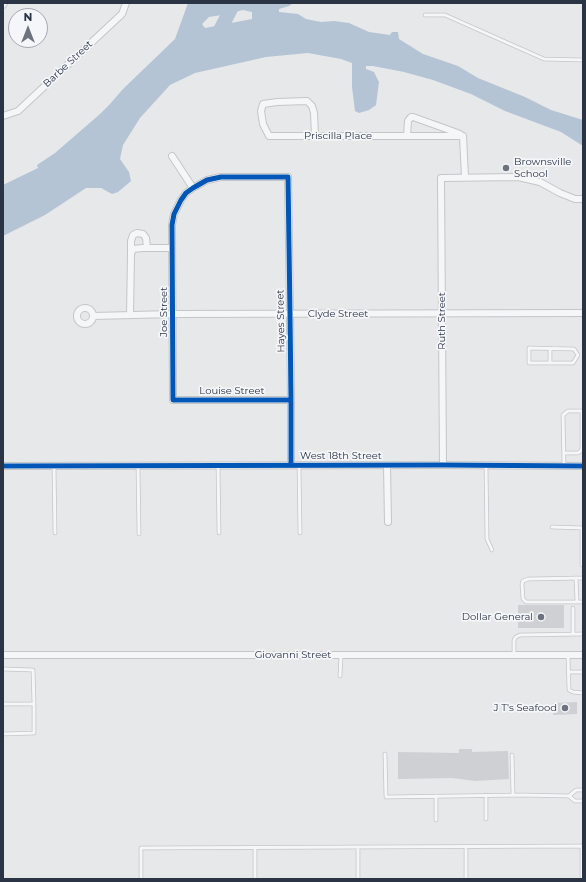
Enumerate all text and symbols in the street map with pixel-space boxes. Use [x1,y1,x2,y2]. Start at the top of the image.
north arrow [8,8,48,48]
text: N [24,10,32,24]
street label: Barbe Street [41,38,95,90]
street label: Priscilla Place [304,130,372,142]
place label: Brownsville School [514,156,571,180]
marker: Brownsville School [501,163,511,173]
street label: Joe Street [158,287,170,337]
street label: Hayes Street [274,289,288,353]
street label: Ruth Street [436,292,448,350]
street label: Clyde Street [308,308,368,320]
street label: Louise Street [199,385,265,397]
street label: West 18th Street [300,450,382,462]
place label: Dollar General [462,611,533,623]
marker: Dollar General [536,612,546,622]
street label: Giovanni Street [255,649,331,661]
place label: J T's Seafood [493,702,557,714]
marker: J T's Seafood [560,703,570,713]

